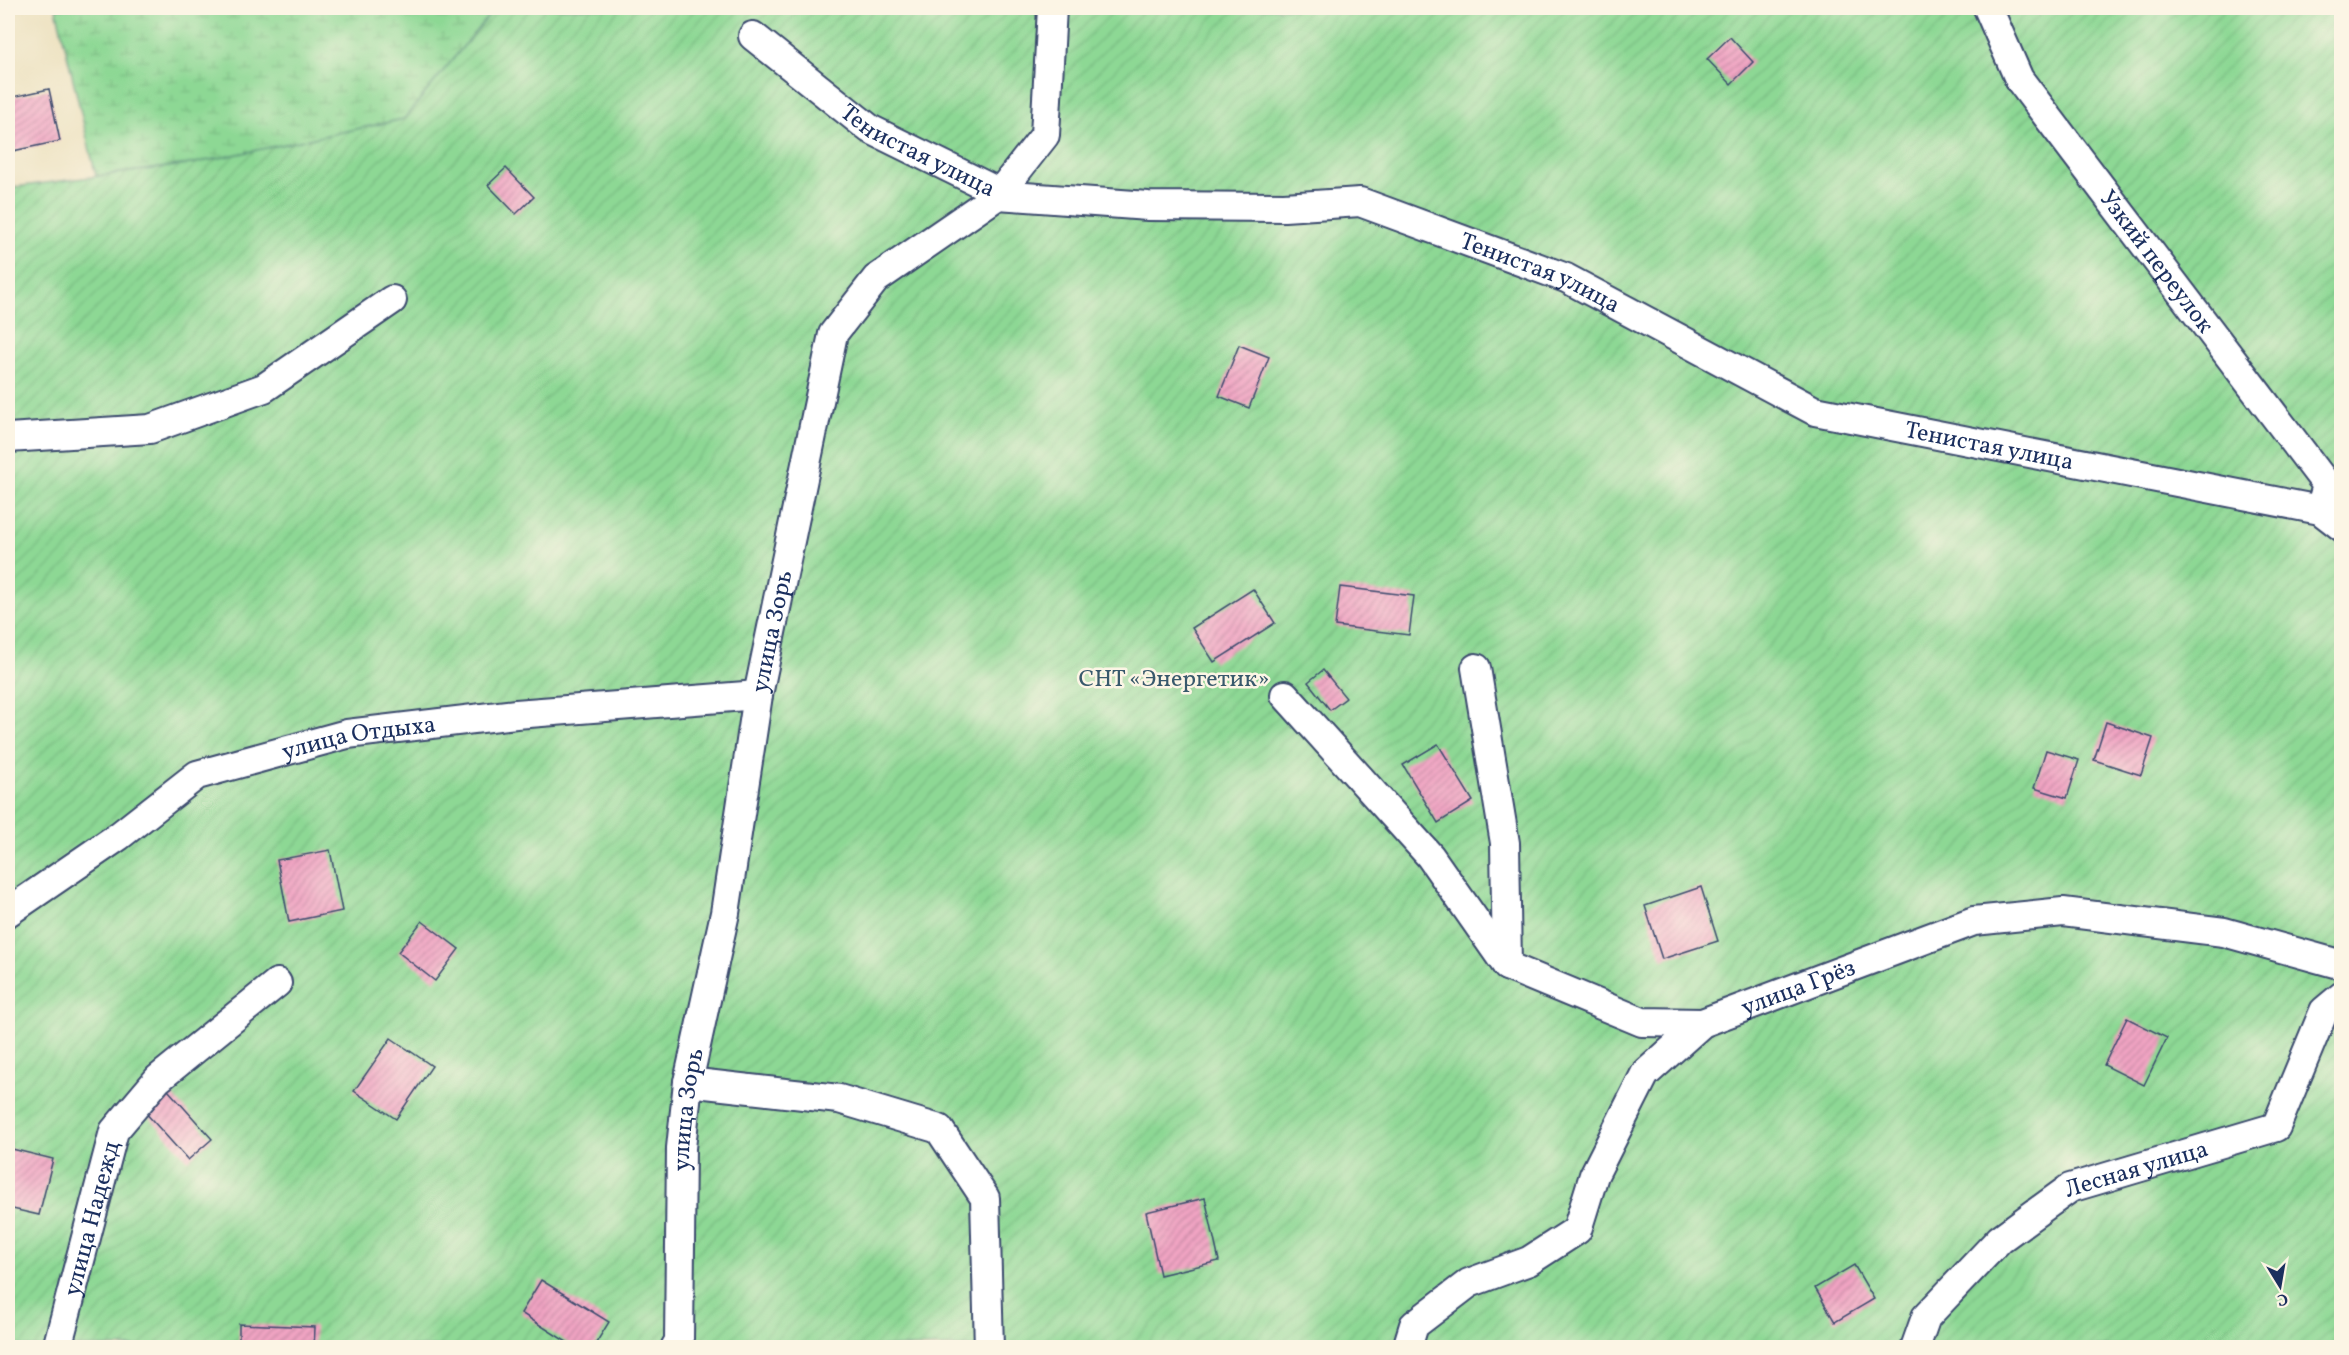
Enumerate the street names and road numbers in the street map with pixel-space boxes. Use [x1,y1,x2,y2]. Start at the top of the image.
street label: Тенистая улица [832,97,1001,207]
street label: Узкий переулок [2090,184,2221,341]
street label: Тенистая улица [1455,225,1626,323]
street label: Тенистая улица [1902,414,2076,480]
street label: улица Зорь [744,568,802,696]
street label: улица Отдыха [278,709,438,770]
street label: улица Грёз [1737,952,1861,1026]
street label: улица Зорь [666,1045,714,1171]
street label: Лесная улица [2061,1133,2213,1208]
street label: улица Надежд [56,1137,130,1300]

